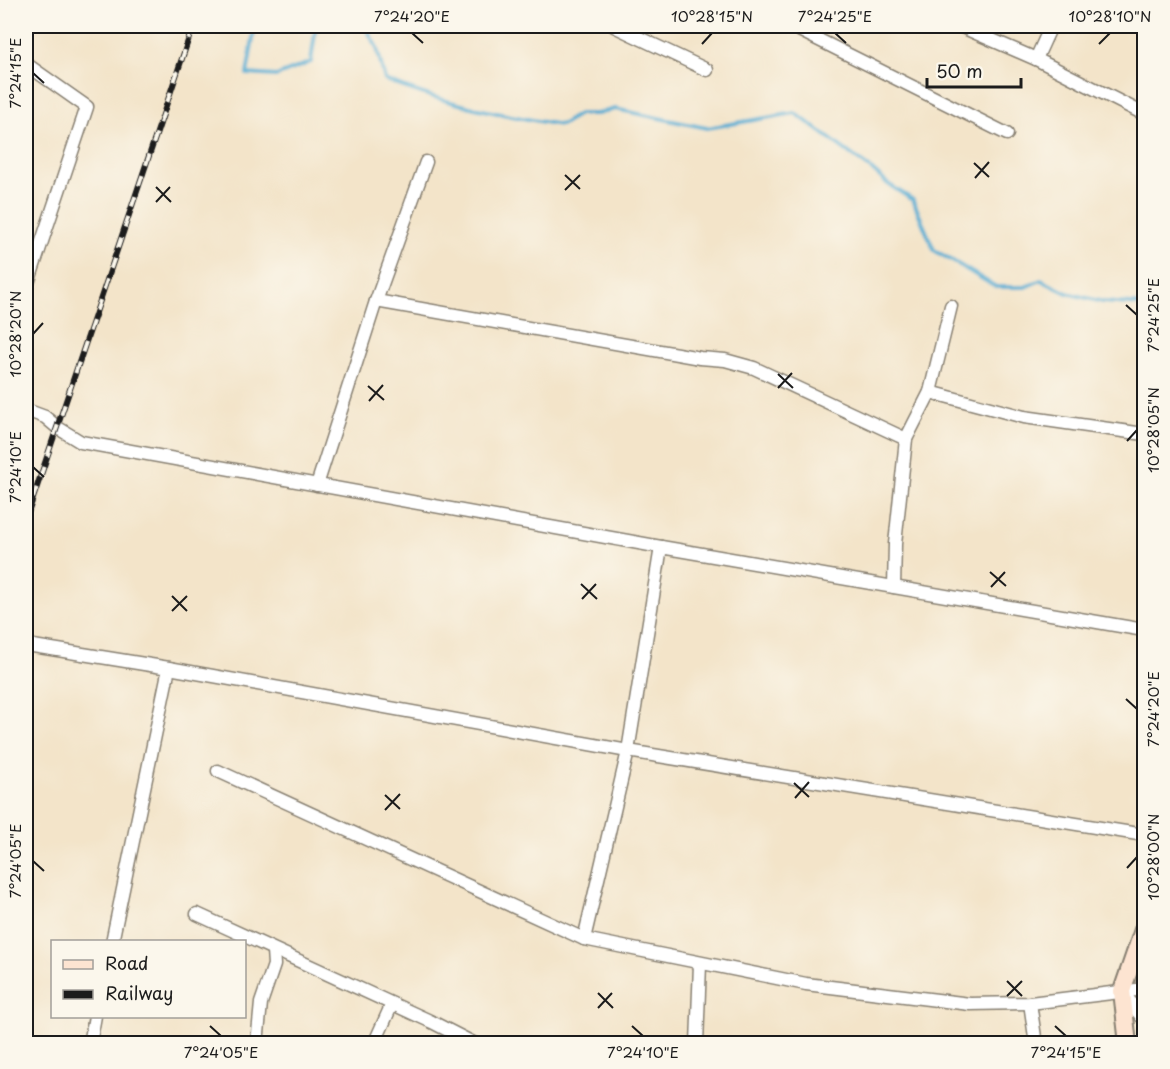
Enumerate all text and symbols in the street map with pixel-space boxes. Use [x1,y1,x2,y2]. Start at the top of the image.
text: 7°24'20"E [374,4,450,27]
text: 10°28'15"N [671,4,753,27]
text: 7°24'25"E [798,4,872,27]
text: 10°28'10"N [1068,4,1152,27]
text: 7°24'15"E [3,38,26,108]
scale bar [927,51,1022,89]
text: 50 m [936,57,983,84]
text: 7°24'25"E [1141,278,1164,352]
text: 10°28'20"N [3,291,26,377]
text: 10°28'05"N [1141,387,1164,473]
text: 7°24'10"E [3,431,26,503]
text: 7°24'20"E [1141,671,1164,747]
text: 10°28'00"N [1141,813,1164,901]
text: 7°24'05"E [3,824,26,898]
legend [51,940,246,1018]
text: Road [105,949,149,976]
text: Railway [105,979,173,1006]
text: 7°24'05"E [184,1040,258,1063]
text: 7°24'10"E [607,1040,679,1063]
text: 7°24'15"E [1031,1040,1101,1063]

